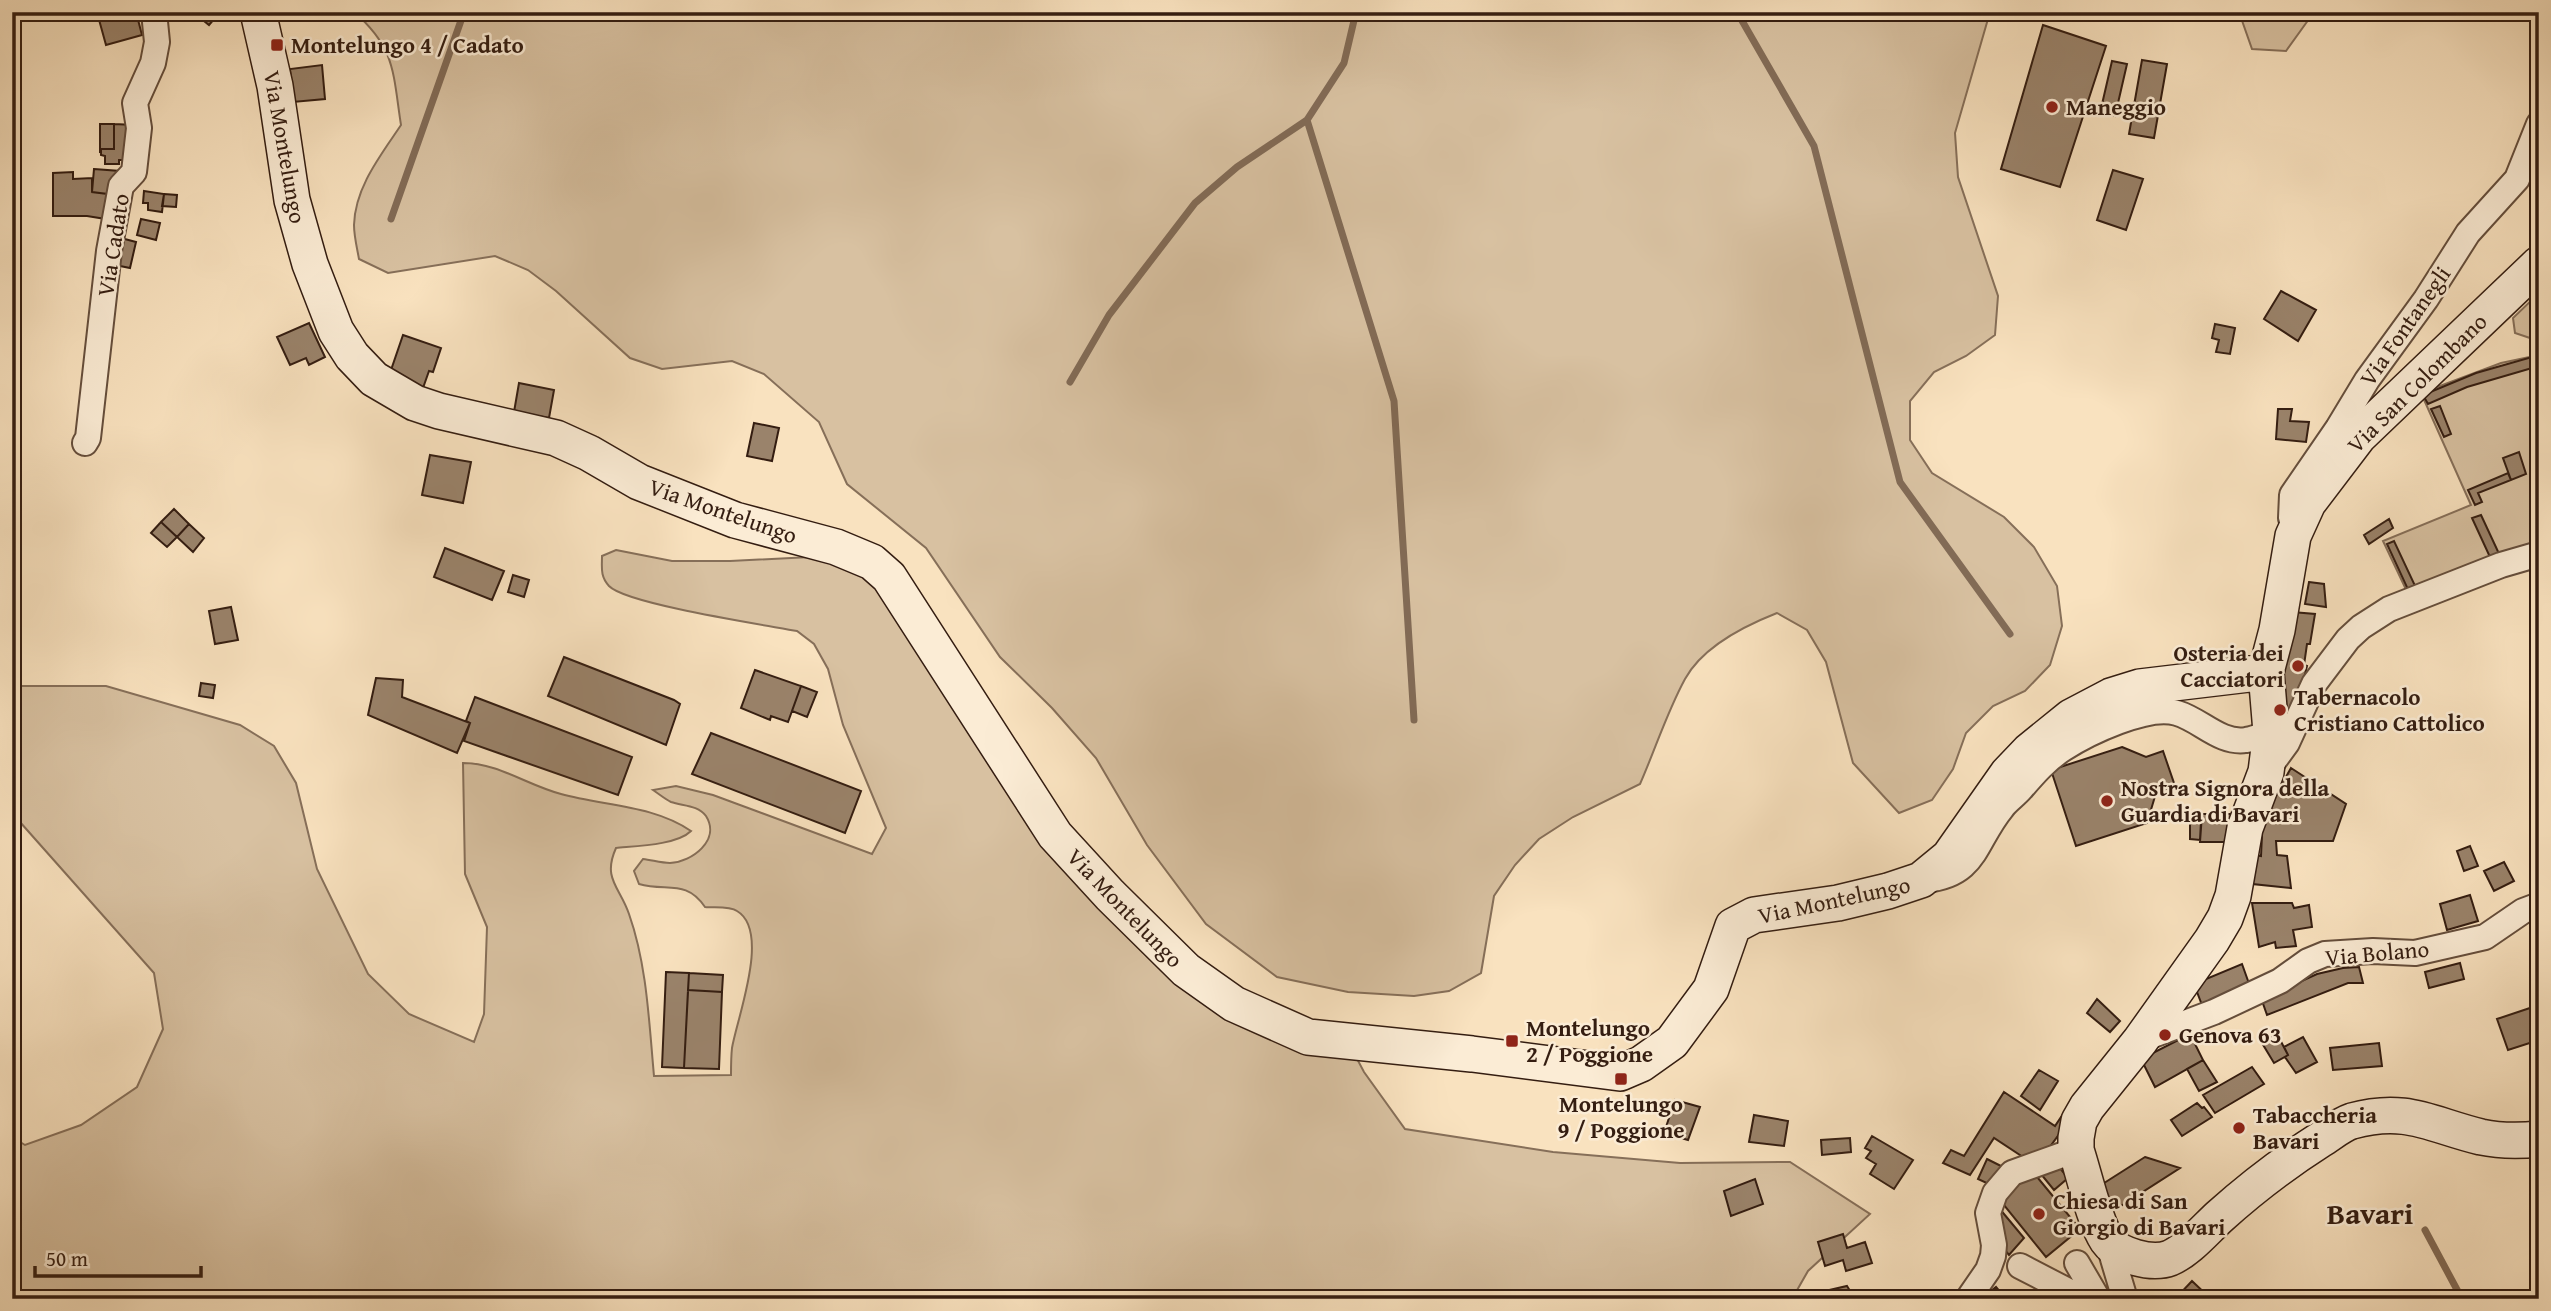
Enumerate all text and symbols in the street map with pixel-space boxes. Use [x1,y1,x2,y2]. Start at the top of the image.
place label: Montelungo 4 / Cadato [291,28,524,61]
marker: Montelungo 4 / Cadato [269,37,285,53]
street label: Via Montelungo [256,68,315,226]
place label: Maneggio [2066,90,2166,123]
marker: Maneggio [2044,99,2060,115]
street label: Via Cadato [88,191,137,299]
street label: Via Fontanegli [2351,259,2458,392]
street label: Via San Colombano [2339,305,2494,460]
street label: Via Montelungo [645,470,802,551]
place label: Osteria dei Cacciatori [2173,636,2284,695]
marker: Osteria dei Cacciatori [2290,658,2306,674]
place label: Tabernacolo Cristiano Cattolico [2294,680,2485,739]
marker: Tabernacolo Cristiano Cattolico [2272,702,2288,718]
place label: Nostra Signora della Guardia di Bavari [2121,771,2330,830]
marker: Nostra Signora della Guardia di Bavari [2099,793,2115,809]
street label: Via Montelungo [1060,840,1191,975]
street label: Via Montelungo [1755,867,1913,932]
street label: Via Bolano [2324,932,2430,973]
place label: Montelungo 2 / Poggione [1526,1011,1653,1070]
place label: Genova 63 [2179,1018,2282,1051]
marker: Genova 63 [2157,1027,2173,1043]
marker: Montelungo 2 / Poggione [1504,1033,1520,1049]
marker: Montelungo 9 / Poggione [1613,1071,1629,1087]
place label: Montelungo 9 / Poggione [1557,1087,1685,1146]
place label: Tabaccheria Bavari [2253,1098,2377,1157]
marker: Tabaccheria Bavari [2231,1120,2247,1136]
place label: Chiesa di San Giorgio di Bavari [2053,1184,2225,1243]
district label: Bavari [2327,1191,2413,1235]
marker: Chiesa di San Giorgio di Bavari [2031,1206,2047,1222]
scale bar [35,1234,201,1278]
text: 50 m [46,1243,88,1274]

